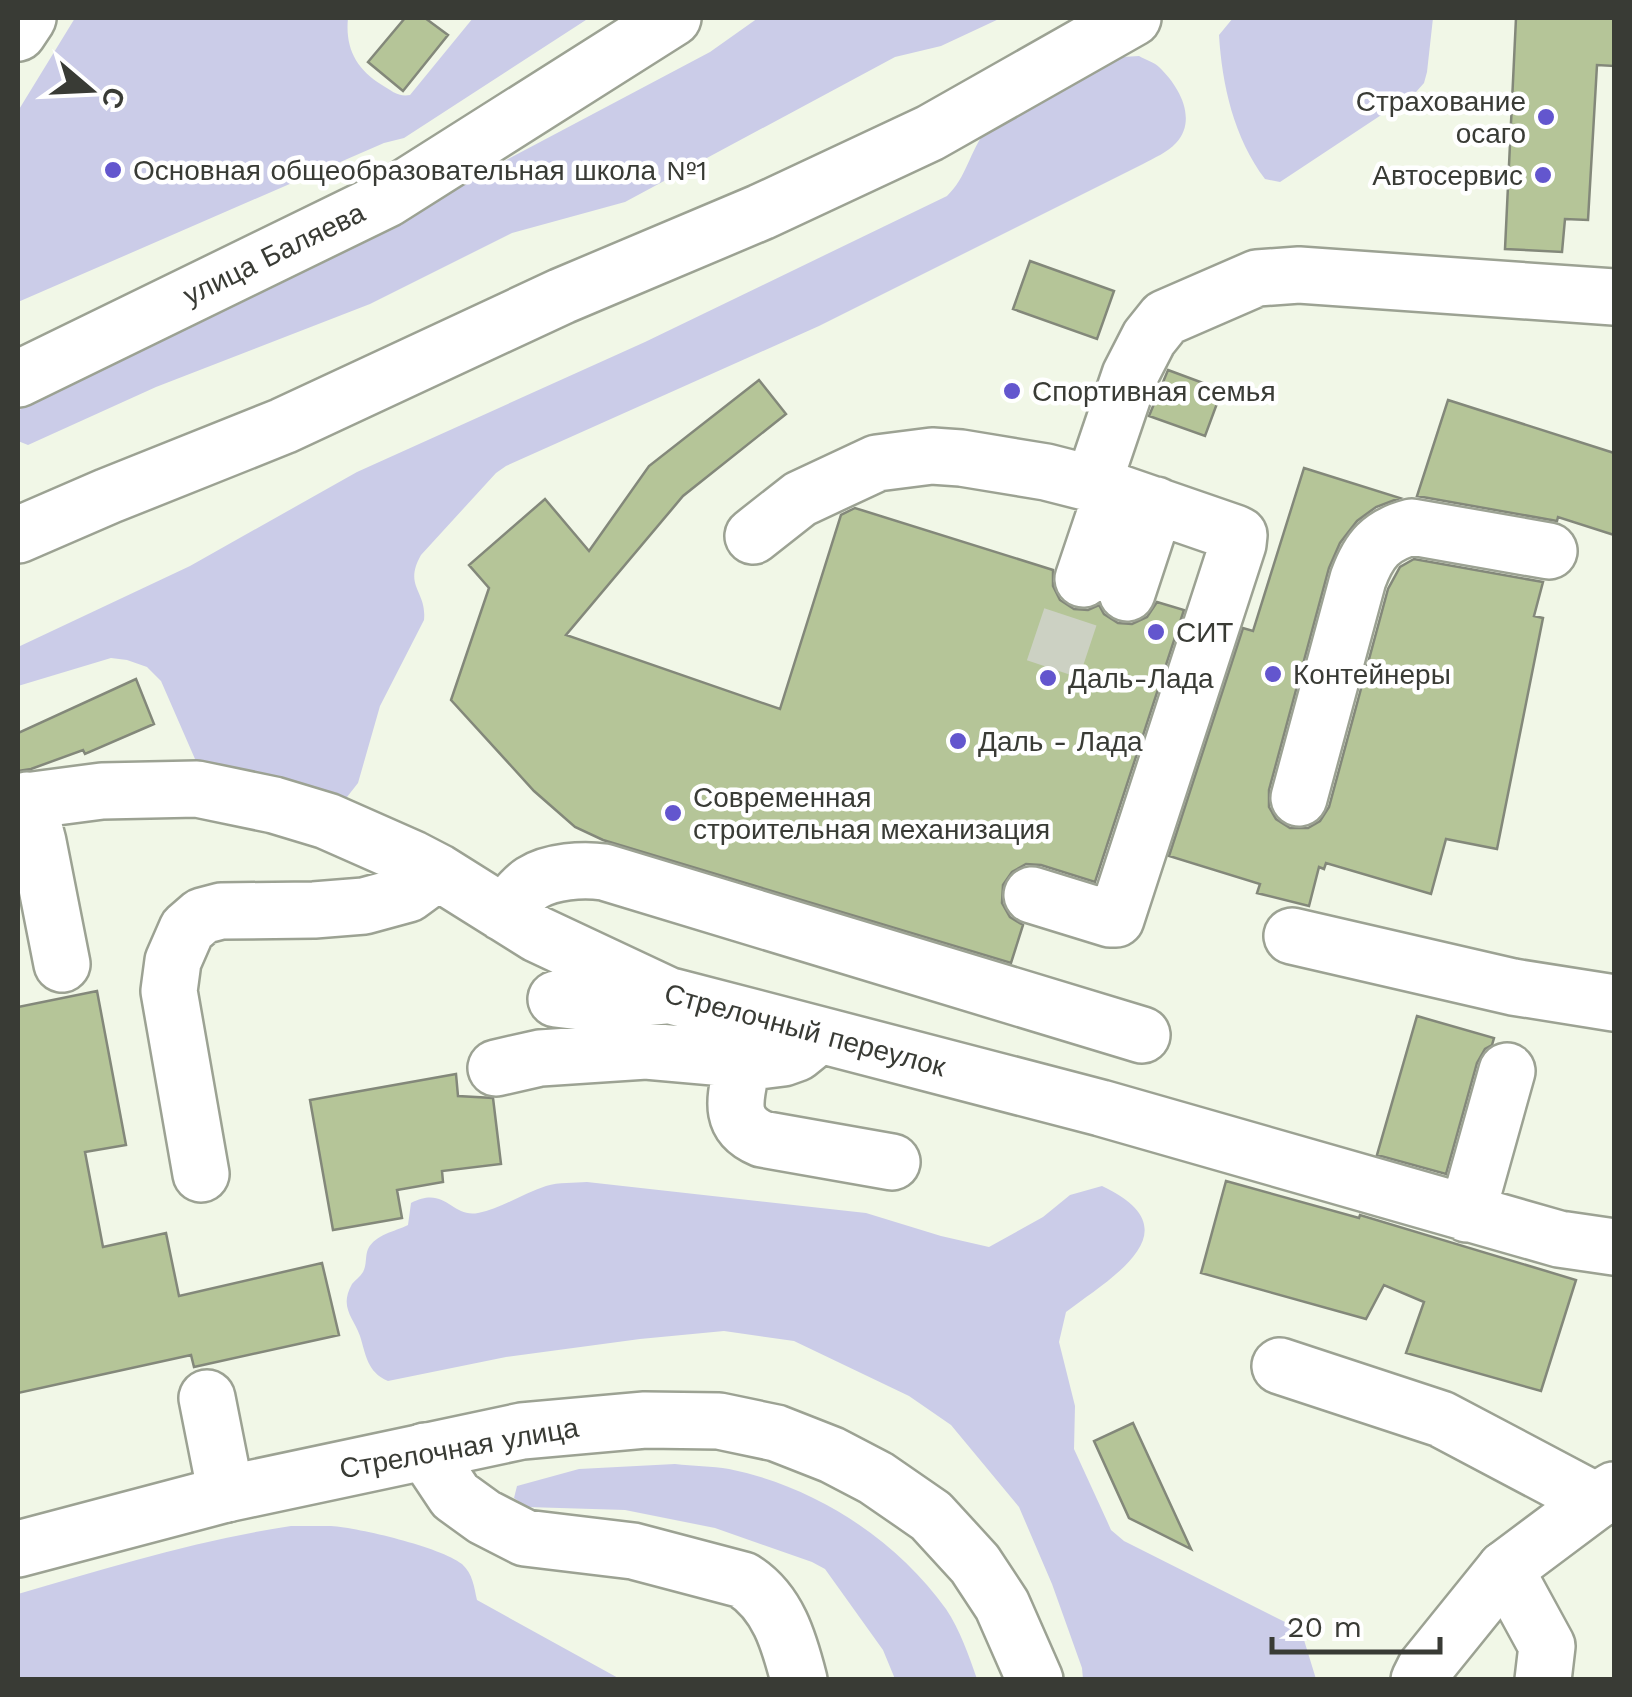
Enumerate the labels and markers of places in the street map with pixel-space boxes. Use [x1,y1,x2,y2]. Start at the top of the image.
place label: Страхование осаго [1356,85,1526,150]
marker: Страхование осаго [1535,106,1557,128]
place label: Основная общеобразовательная школа №1 [133,154,707,187]
marker: Основная общеобразовательная школа №1 [102,159,124,181]
place label: Автосервис [1372,159,1523,192]
marker: Автосервис [1532,164,1554,186]
place label: Спортивная семья [1032,375,1276,408]
marker: Спортивная семья [1001,380,1023,402]
place label: СИТ [1176,616,1233,649]
marker: СИТ [1145,621,1167,643]
place label: Контейнеры [1293,658,1451,691]
place label: Даль-Лада [1068,662,1214,695]
marker: Контейнеры [1262,663,1284,685]
marker: Даль-Лада [1037,667,1059,689]
place label: Даль - Лада [978,725,1143,758]
marker: Даль - Лада [947,730,969,752]
place label: Современная строительная механизация [693,781,1050,846]
marker: Современная строительная механизация [662,802,684,824]

